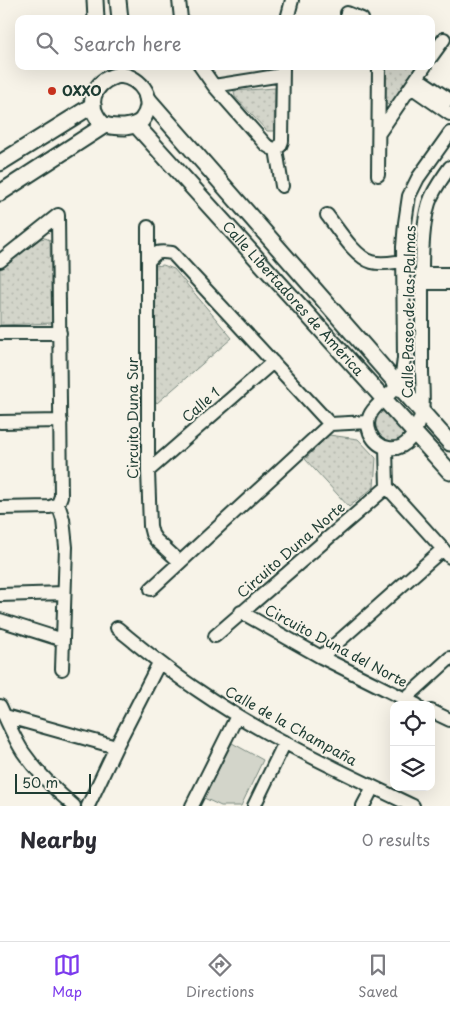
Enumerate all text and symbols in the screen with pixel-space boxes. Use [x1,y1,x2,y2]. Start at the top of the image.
search box [15,15,435,70]
icon: search [33,29,61,57]
text: Search here [73,29,182,57]
place label: OXXO [62,80,102,101]
marker: OXXO [46,85,58,97]
street label: Calle Libertadores de América [218,216,369,380]
street label: Calle Paseo de las Palmas [396,225,421,399]
street label: Circuito Duna Sur [122,357,143,479]
street label: Calle 1 [177,382,224,427]
street label: Circuito Duna Norte [232,497,349,602]
street label: Circuito Duna del Norte [261,599,411,692]
street label: Calle de la Champaña [221,680,361,771]
map controls [390,701,435,791]
button: locate [390,701,435,746]
button: layers [390,746,435,791]
scale bar [15,771,91,794]
text: 50 m [22,772,58,793]
text: Nearby [20,823,97,855]
text: 0 results [362,827,430,851]
tab: Map [52,951,82,1002]
tab: Directions [186,951,254,1002]
tab: Saved [358,951,398,1002]

